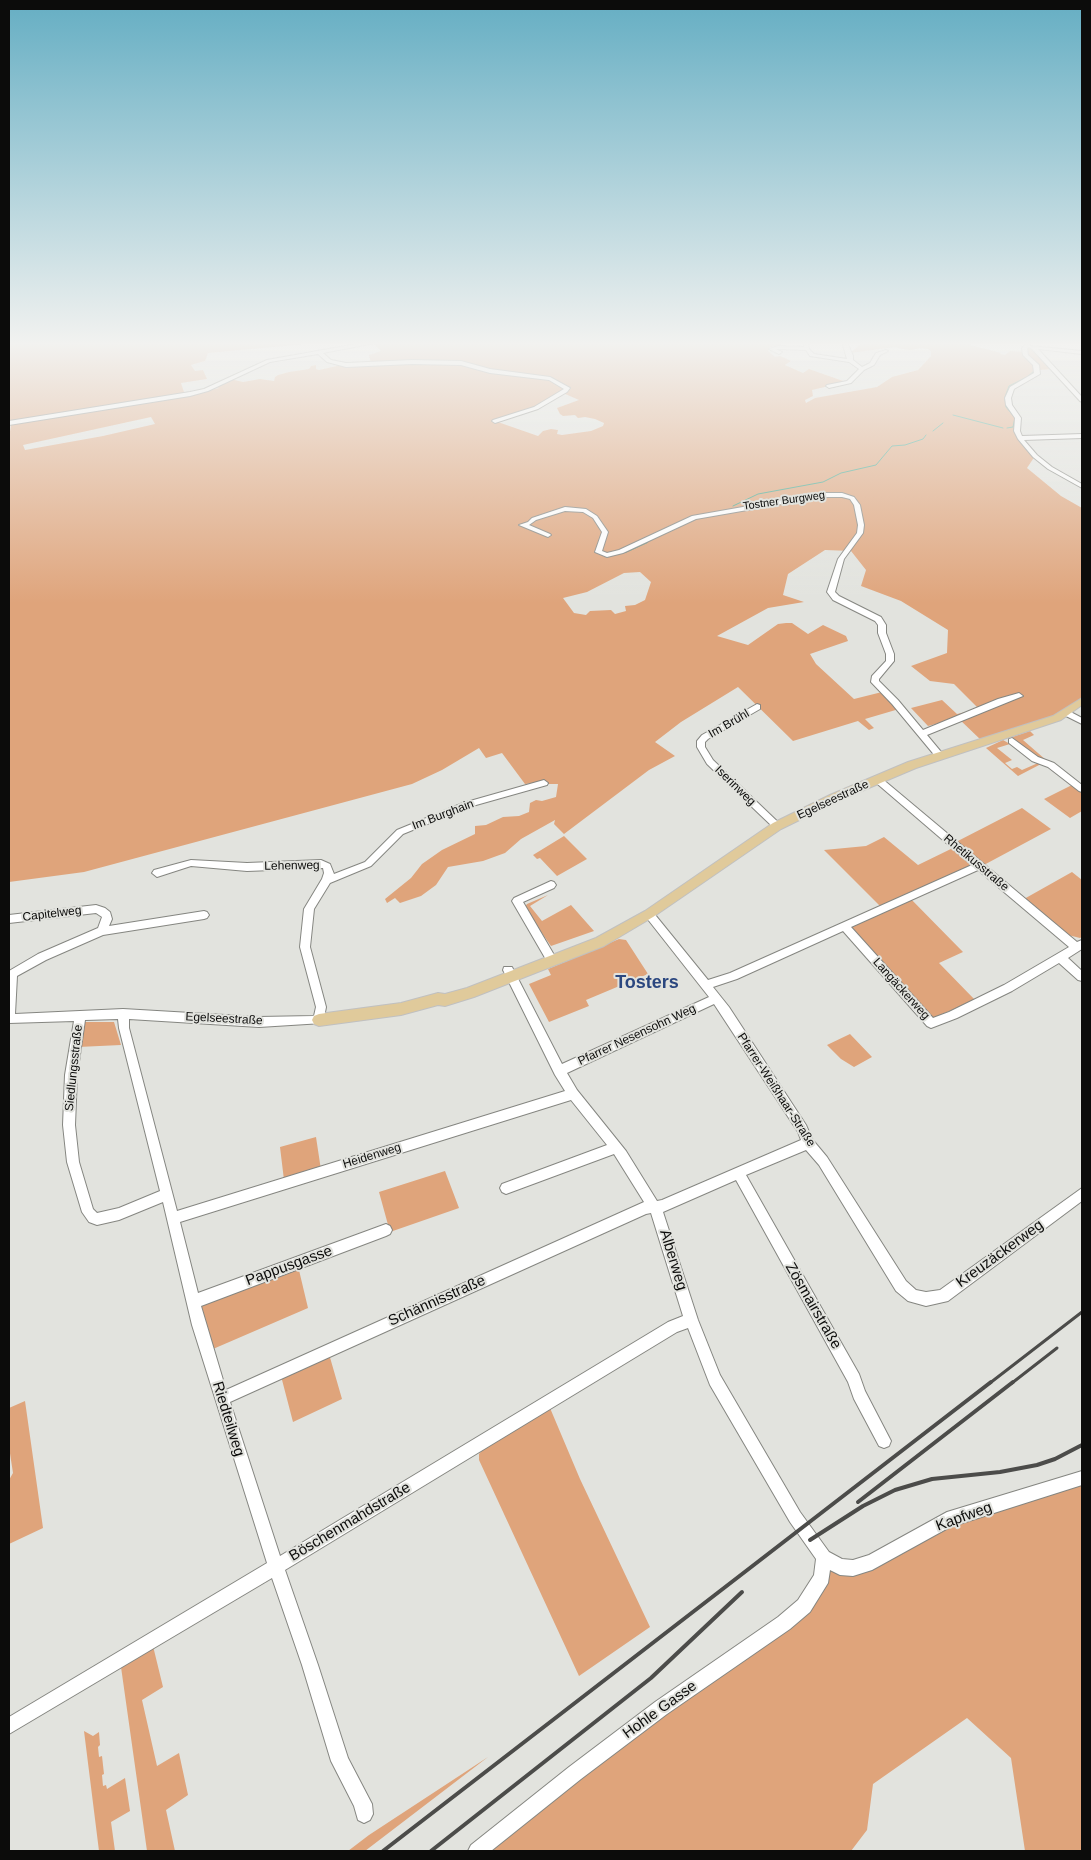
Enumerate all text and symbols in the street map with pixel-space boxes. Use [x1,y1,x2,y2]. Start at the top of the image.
street label: Tostner Burgweg [742,489,826,513]
street label: Im Brühl [706,707,752,741]
street label: Iserinweg [712,763,758,809]
street label: Egelseestraße [795,777,871,823]
street label: Im Burghain [410,797,476,833]
street label: Rhetikusstraße [940,832,1012,894]
street label: Lehenweg [264,858,320,874]
street label: Capitelweg [22,903,82,925]
street label: Langäckerweg [870,955,932,1023]
district label: Tosters [615,972,679,994]
street label: Pfarrer Nesensohn Weg [576,1001,698,1069]
street label: Egelseestraße [185,1010,263,1028]
street label: Siedlungsstraße [62,1024,86,1112]
street label: Pfarrer-Weißhaar-Straße [734,1031,818,1149]
street label: Heidenweg [341,1140,403,1172]
street label: Kreuzäckerweg [953,1216,1047,1292]
street label: Alberweg [655,1227,691,1293]
street label: Pappusgasse [243,1242,335,1290]
street label: Zösmairstraße [781,1260,845,1352]
street label: Schännisstraße [386,1272,488,1330]
street label: Riedteilweg [208,1379,248,1459]
street label: Böschenmahdstraße [286,1479,414,1565]
street label: Kapfweg [933,1499,995,1535]
street label: Hohle Gasse [620,1677,700,1743]

